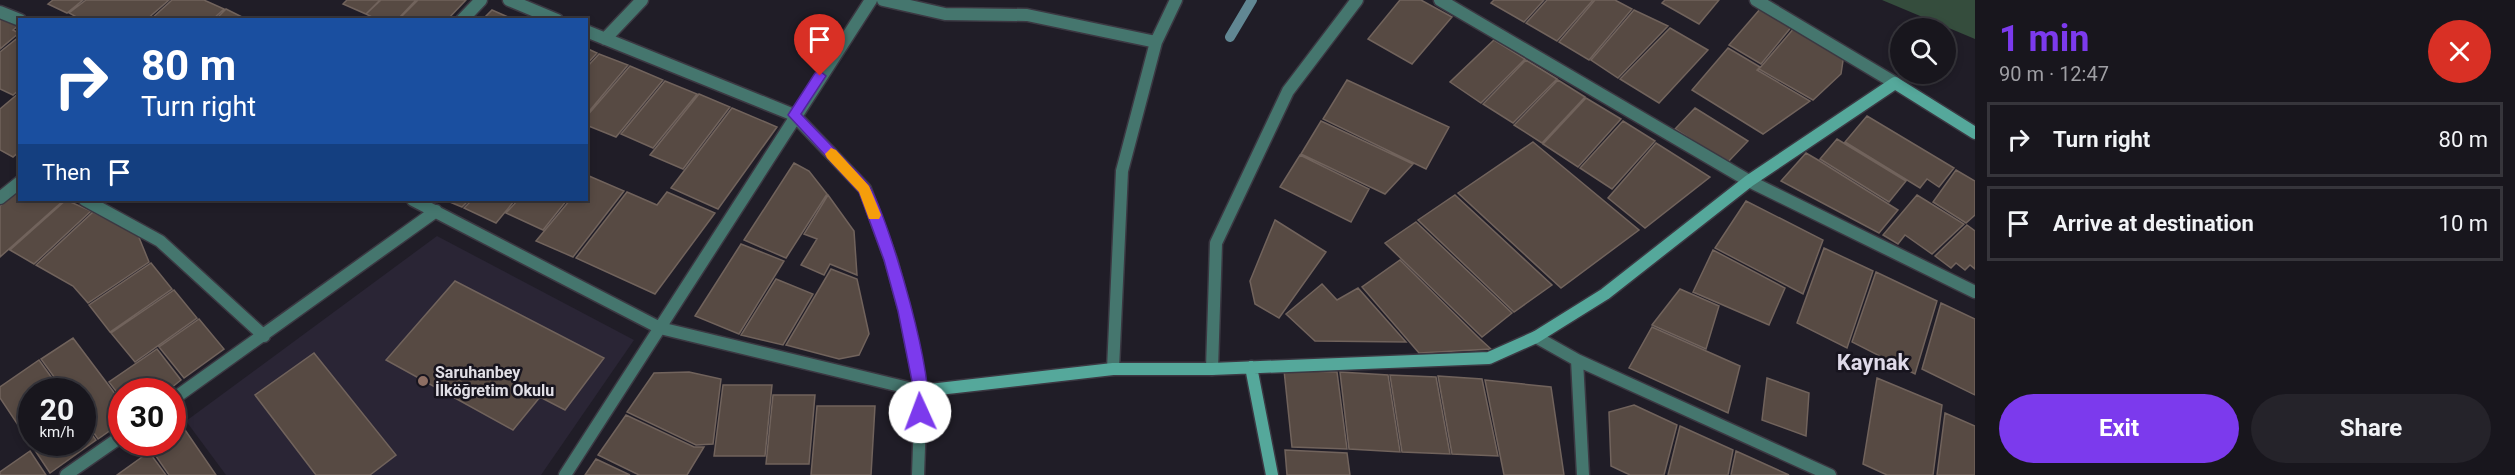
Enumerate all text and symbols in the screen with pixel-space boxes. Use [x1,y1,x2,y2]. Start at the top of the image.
pin [794,14,845,76]
map controls [1890,18,1956,84]
button: search [1890,18,1956,84]
text: 1 min [1999,18,2090,60]
button: close [2428,20,2491,83]
icon: arrive [803,23,836,56]
text: 80 m [141,41,236,90]
icon: right [42,42,120,120]
text: 90 m · 12:47 [1999,62,2109,86]
text: Turn right [141,91,256,123]
icon: right [2002,123,2035,156]
text: Turn right [2053,127,2150,152]
text: 80 m [2439,127,2488,152]
icon: arrive [103,156,136,189]
text: Then [42,160,91,185]
icon: arrive [2002,207,2035,240]
text: Arrive at destination [2053,211,2254,236]
text: 10 m [2439,211,2488,236]
district label: Kaynak [1837,350,1910,375]
place label: Saruhanbey İlköğretim Okulu [435,363,554,400]
marker: Saruhanbey İlköğretim Okulu [416,374,430,388]
speed limit sign: 30 [108,378,186,456]
position arrow [888,380,952,444]
text: 20 [40,392,74,427]
button: Exit [1999,394,2239,463]
button: Share [2251,394,2491,463]
text: km/h [39,423,75,441]

